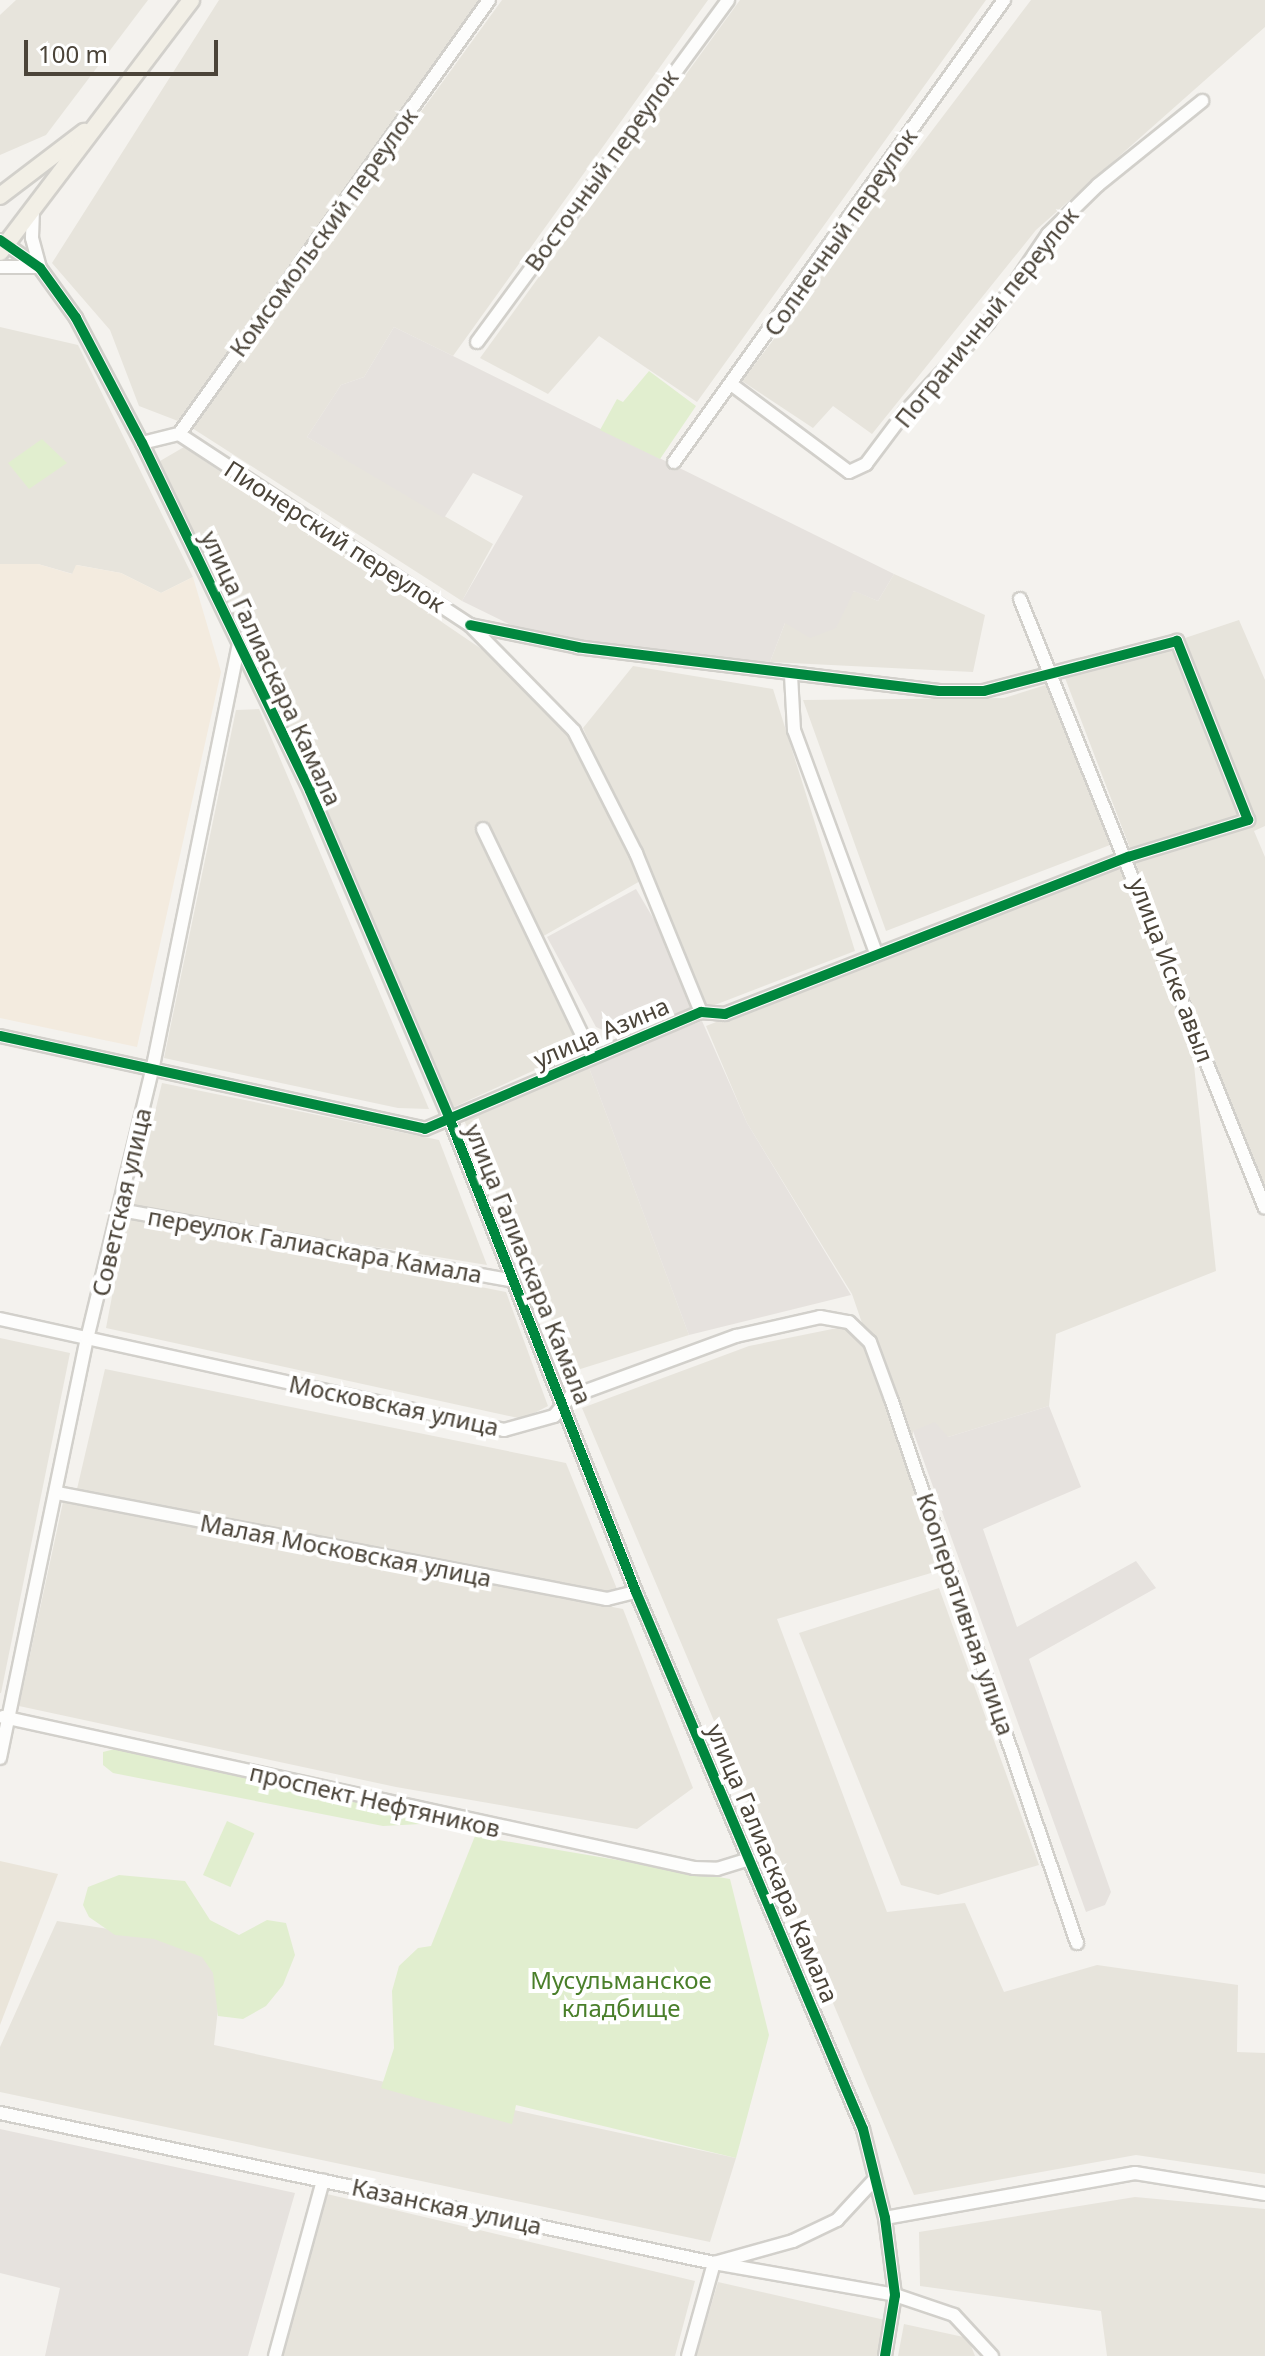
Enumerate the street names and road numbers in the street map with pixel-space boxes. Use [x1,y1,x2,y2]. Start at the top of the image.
street label: Восточный переулок [518,64,684,276]
street label: Комсомольский переулок [223,102,423,362]
street label: Солнечный переулок [757,123,923,341]
street label: Пограничный переулок [888,201,1084,433]
street label: Пионерский переулок [219,454,451,618]
street label: улица Галиаскара Камала [196,526,348,810]
street label: улица Иске авыл [1124,874,1220,1066]
street label: улица Азина [529,991,673,1073]
street label: Советская улица [85,1105,157,1299]
street label: улица Галиаскара Камала [459,1119,599,1409]
street label: переулок Галиаскара Камала [146,1201,484,1289]
street label: Московская улица [287,1369,501,1441]
street label: Кооперативная улица [911,1489,1021,1739]
street label: Малая Московская улица [198,1508,494,1592]
street label: улица Галиаскара Камала [701,1719,845,2007]
street label: проспект Нефтяников [247,1757,503,1843]
street label: Казанская улица [349,2172,545,2240]

